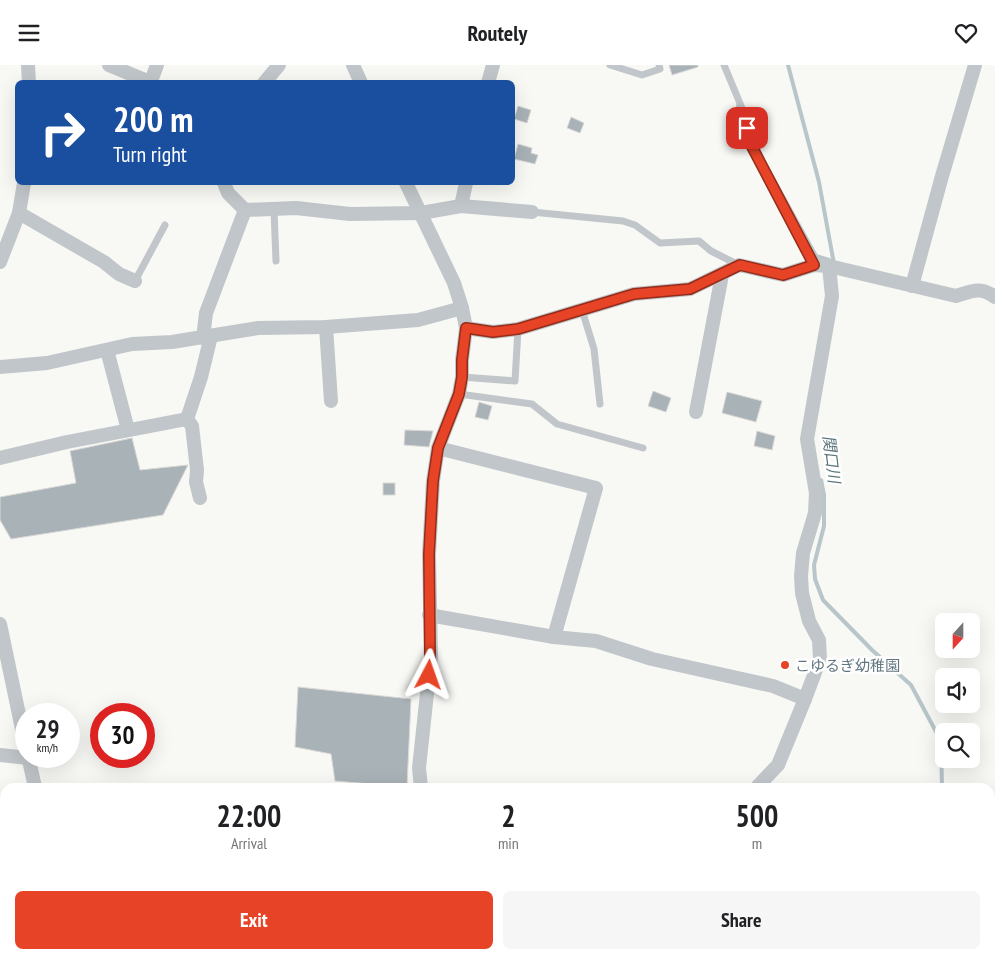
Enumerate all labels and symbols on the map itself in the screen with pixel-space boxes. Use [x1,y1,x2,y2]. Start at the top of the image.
pin [726,107,768,149]
water label: 関口川 [819,434,845,486]
north arrow [935,613,980,657]
position arrow [402,648,454,700]
place label: こゆるぎ幼稚園 [795,656,900,675]
marker: こゆるぎ幼稚園 [779,659,791,671]
speed limit sign: 30 [90,703,155,768]

